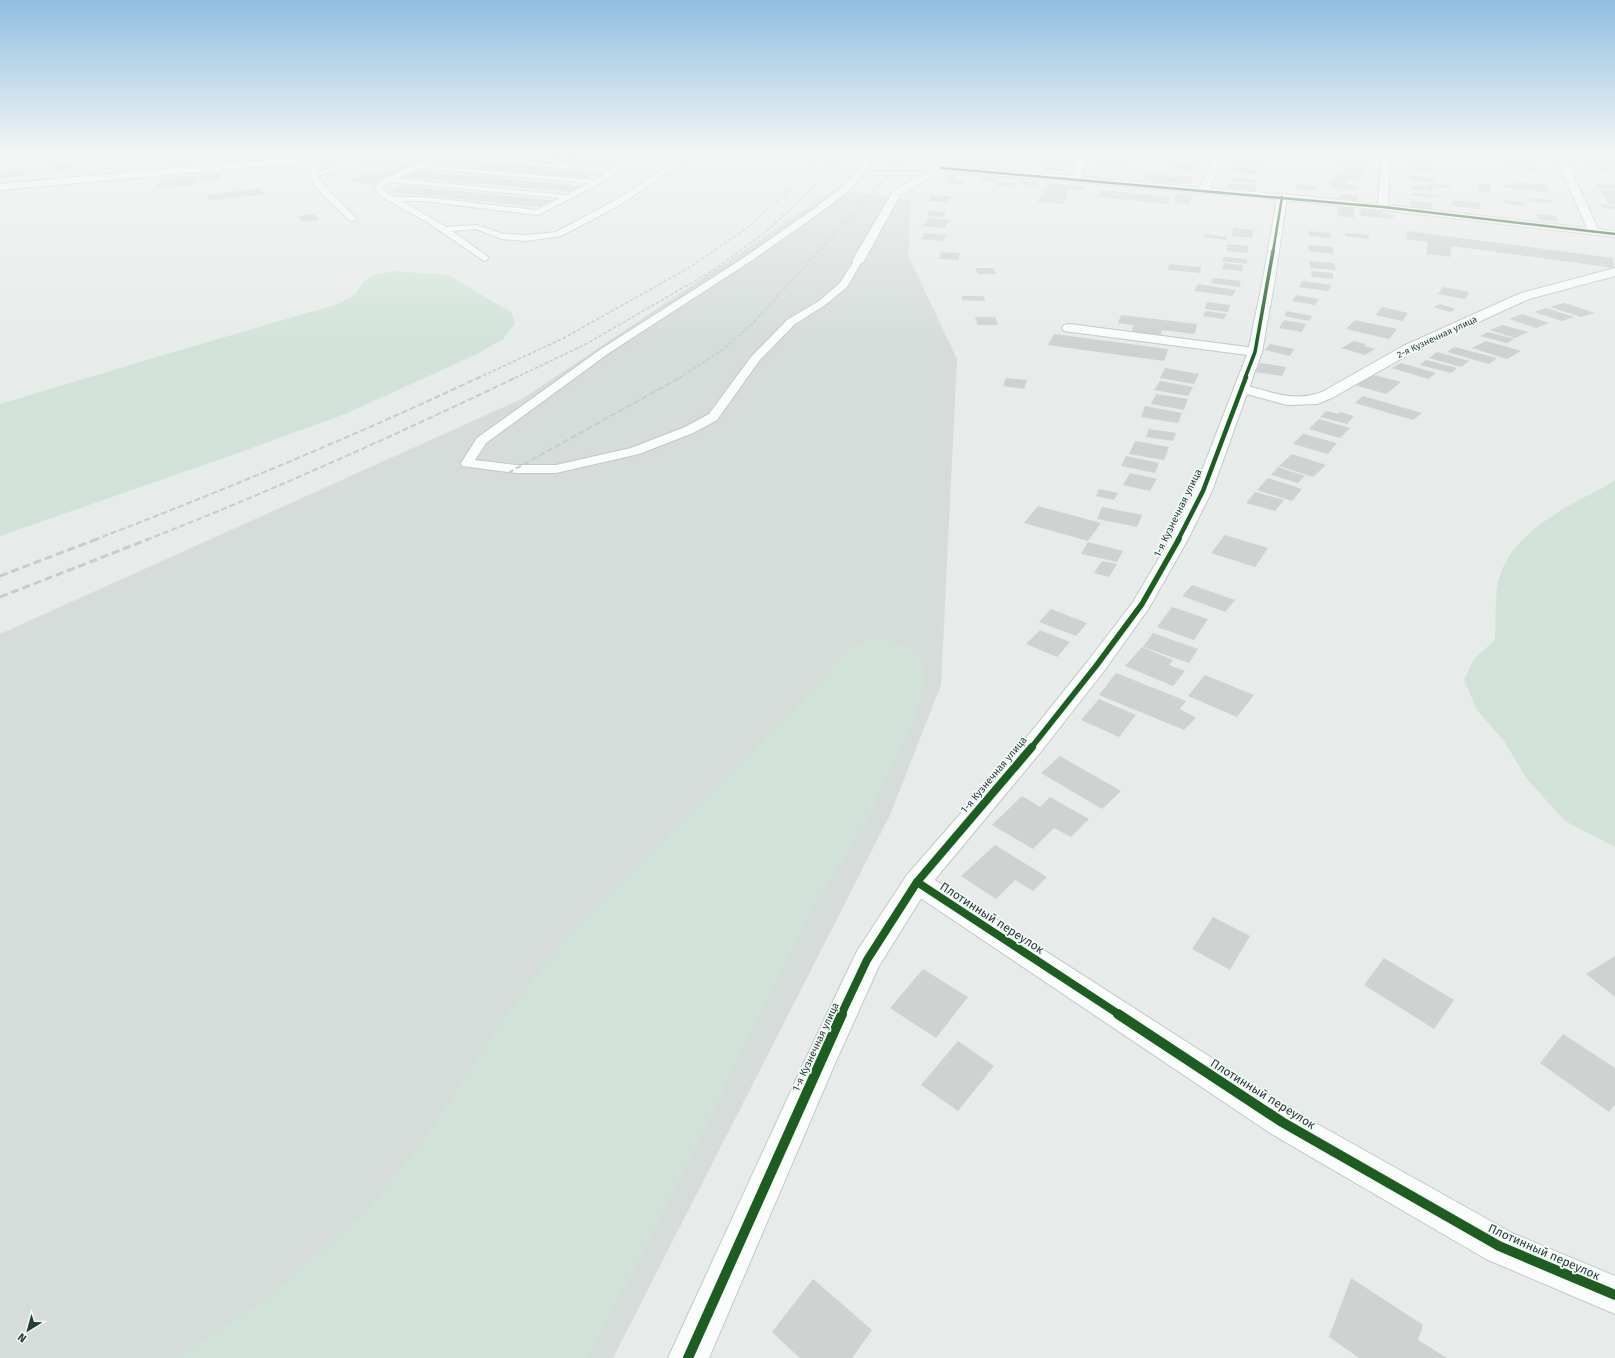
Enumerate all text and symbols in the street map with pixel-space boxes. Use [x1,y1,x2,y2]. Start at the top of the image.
street label: 2-я Кузнечная улица [1395,314,1479,360]
street label: 1-я Кузнечная улица [1152,467,1204,559]
street label: 1-я Кузнечная улица [958,734,1030,816]
street label: Плотинный переулок [937,879,1047,957]
street label: 1-я Кузнечная улица [790,1001,842,1093]
street label: Плотинный переулок [1208,1056,1319,1132]
street label: Плотинный переулок [1486,1221,1603,1283]
north arrow [8,1310,48,1350]
text: N [15,1330,29,1345]

